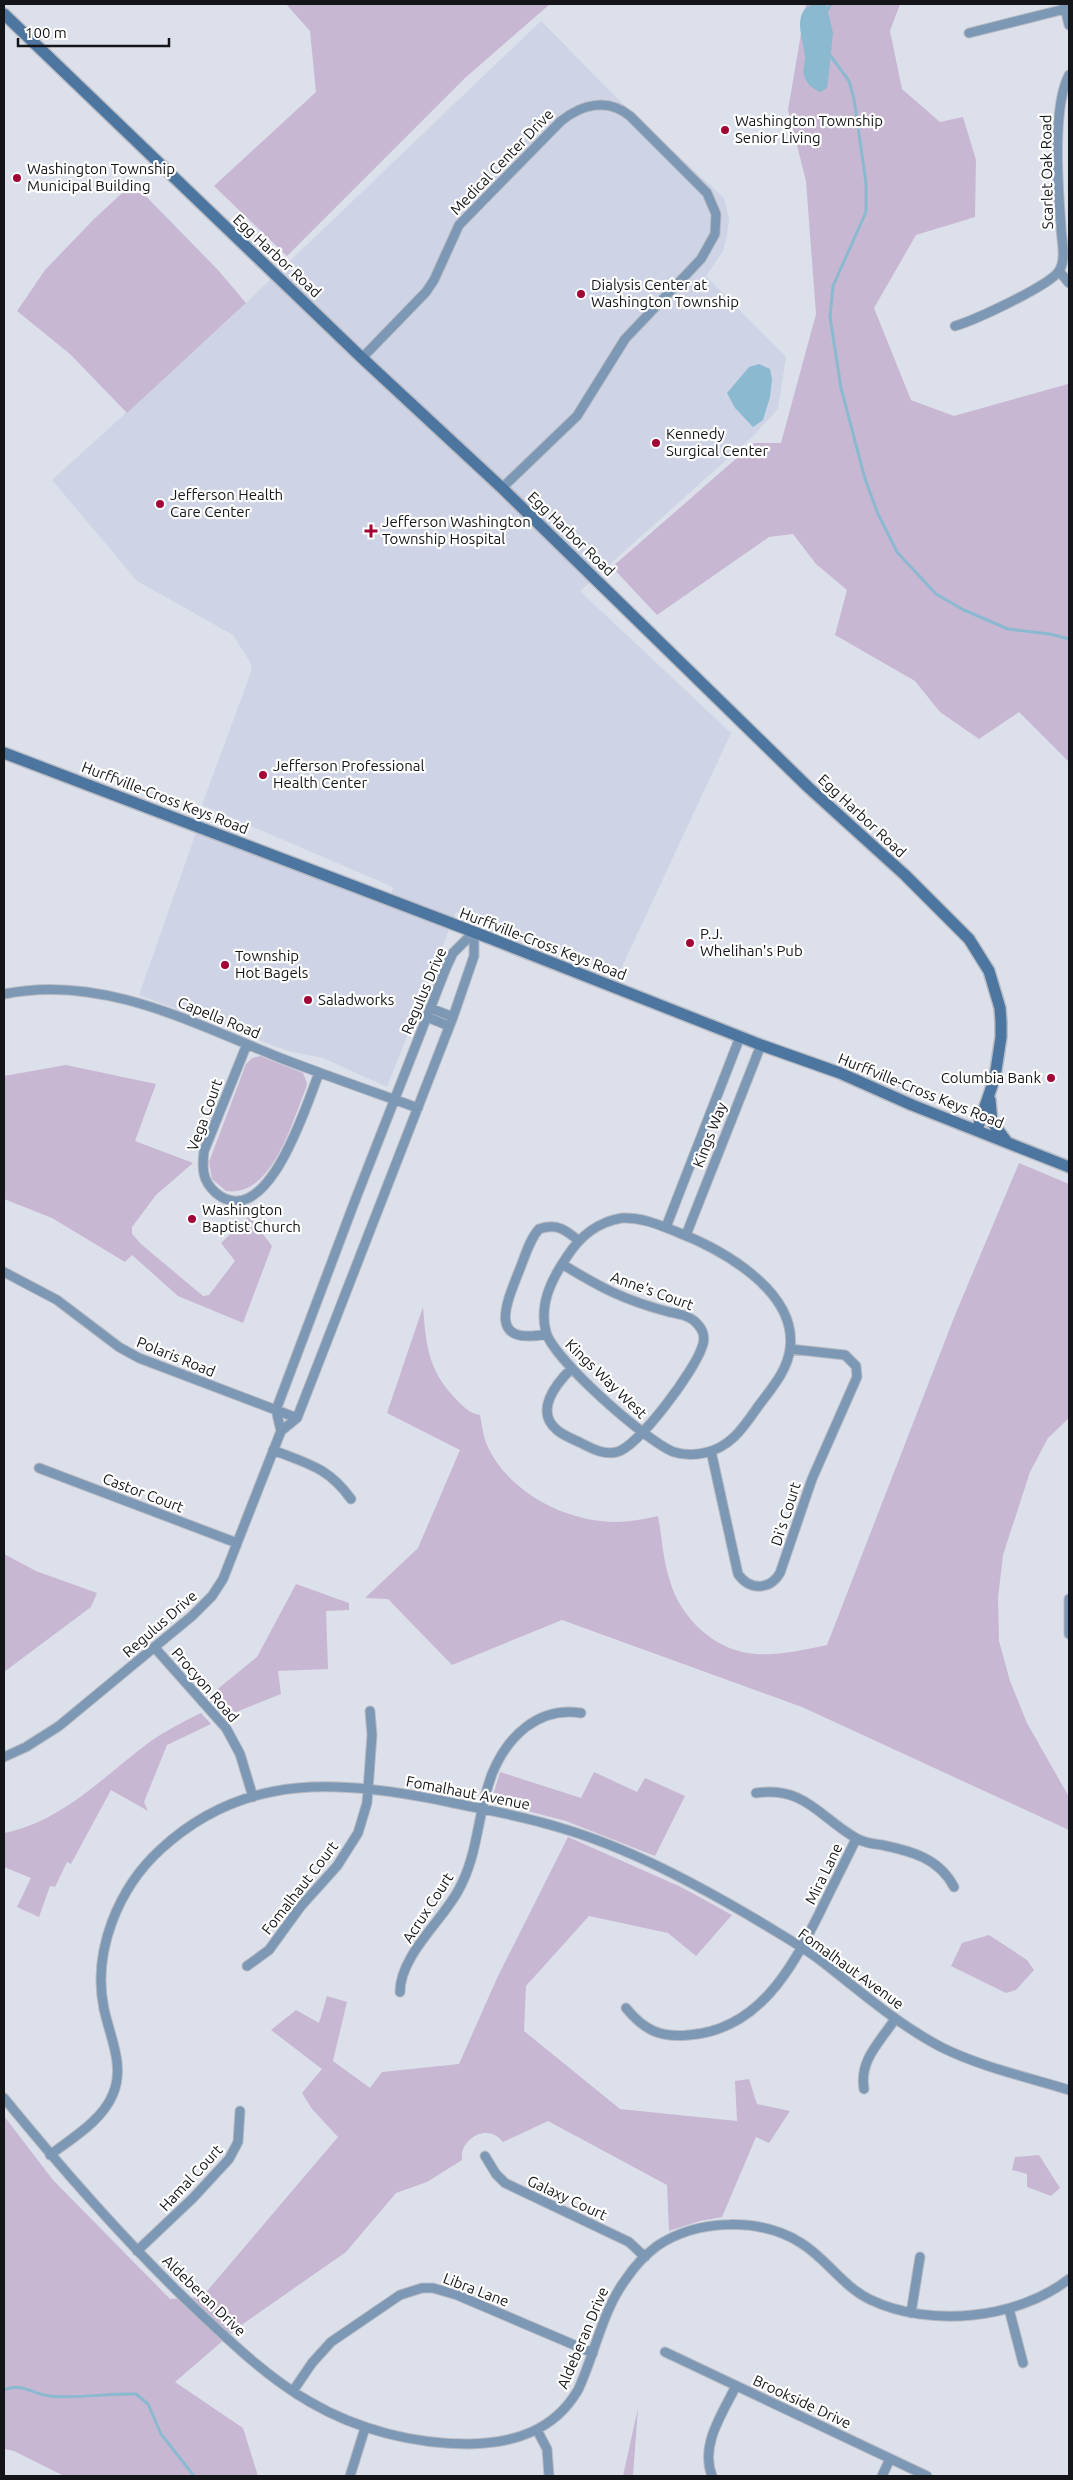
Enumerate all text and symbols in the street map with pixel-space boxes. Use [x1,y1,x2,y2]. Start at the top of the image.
scale bar [18,15,169,47]
text: 100 m [25,24,67,41]
street label: Medical Center Drive [447,105,557,218]
place label: Washington Township Senior Living [735,112,883,146]
street label: Scarlet Oak Road [1037,115,1056,229]
marker: Washington Township Senior Living [719,124,731,136]
place label: Washington Township Municipal Building [27,160,175,194]
marker: Washington Township Municipal Building [11,172,23,184]
street label: Egg Harbor Road [230,211,325,301]
place label: Dialysis Center at Washington Township [591,276,739,310]
marker: Dialysis Center at Washington Township [575,288,587,300]
place label: Kennedy Surgical Center [666,425,769,459]
marker: Kennedy Surgical Center [650,437,662,449]
place label: Jefferson Health Care Center [170,486,283,520]
street label: Egg Harbor Road [524,488,618,579]
marker: Jefferson Health Care Center [154,498,166,510]
place label: Jefferson Washington Township Hospital [382,513,531,547]
marker: Jefferson Washington Township Hospital [364,524,378,538]
place label: Jefferson Professional Health Center [273,757,424,791]
street label: Hurffville-Cross Keys Road [80,758,251,837]
marker: Jefferson Professional Health Center [257,769,269,781]
street label: Egg Harbor Road [815,771,910,861]
street label: Hurffville-Cross Keys Road [458,904,629,983]
place label: P.J. Whelihan's Pub [700,925,803,959]
marker: P.J. Whelihan's Pub [684,937,696,949]
street label: Regulus Drive [398,945,449,1037]
place label: Township Hot Bagels [235,947,308,981]
marker: Township Hot Bagels [219,959,231,971]
place label: Saladworks [318,991,394,1008]
street label: Capella Road [175,993,263,1042]
marker: Saladworks [302,994,314,1006]
street label: Hurffville-Cross Keys Road [836,1050,1006,1132]
place label: Columbia Bank [941,1069,1041,1086]
marker: Columbia Bank [1045,1072,1057,1084]
street label: Vega Court [184,1077,225,1153]
street label: Kings Way [689,1100,730,1170]
place label: Washington Baptist Church [202,1201,301,1235]
marker: Washington Baptist Church [186,1213,198,1225]
street label: Anne's Court [609,1268,696,1313]
street label: Polaris Road [134,1333,218,1380]
street label: Kings Way West [562,1336,651,1422]
street label: Castor Court [100,1469,186,1516]
street label: Di's Court [767,1480,804,1548]
street label: Regulus Drive [119,1587,200,1660]
street label: Procyon Road [168,1644,242,1725]
street label: Fomalhaut Avenue [405,1772,532,1813]
street label: Fomalhaut Court [258,1838,341,1938]
street label: Mira Lane [802,1841,846,1907]
street label: Acrux Court [399,1869,457,1946]
street label: Fomalhaut Avenue [795,1925,907,2012]
street label: Hamal Court [156,2141,226,2214]
street label: Galaxy Court [525,2172,610,2223]
street label: Aldeberan Drive [159,2252,249,2339]
street label: Libra Lane [441,2269,511,2310]
street label: Aldeberan Drive [553,2284,612,2391]
street label: Brookside Drive [750,2371,854,2432]

